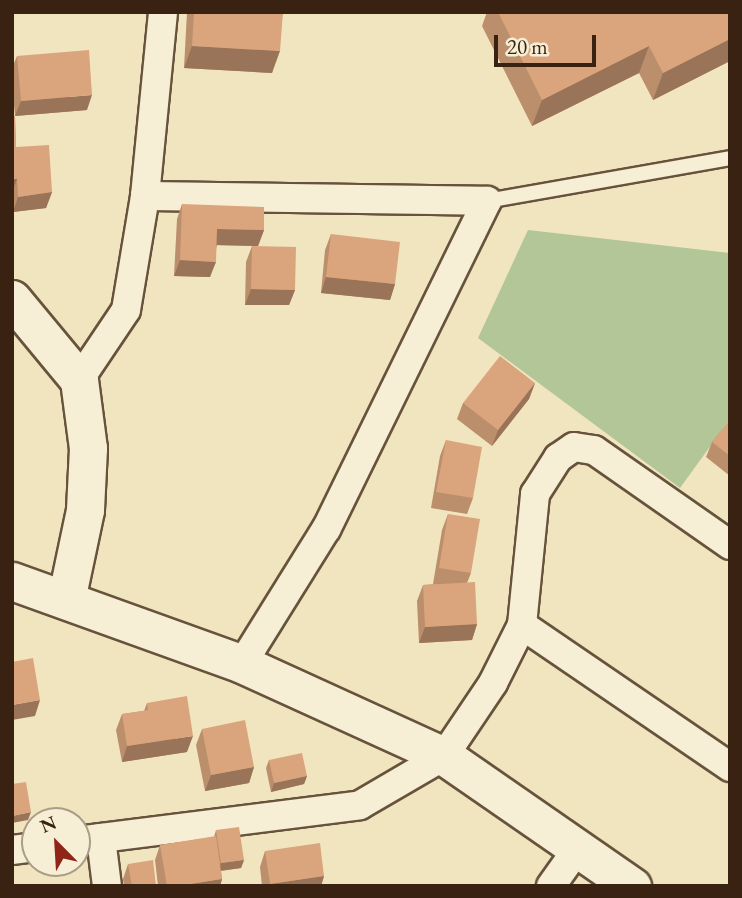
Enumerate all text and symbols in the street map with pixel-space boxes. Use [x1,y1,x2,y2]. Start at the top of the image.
scale bar [497,21,598,65]
text: 20 m [507,33,548,60]
north arrow [21,807,91,877]
text: N [36,810,60,839]

